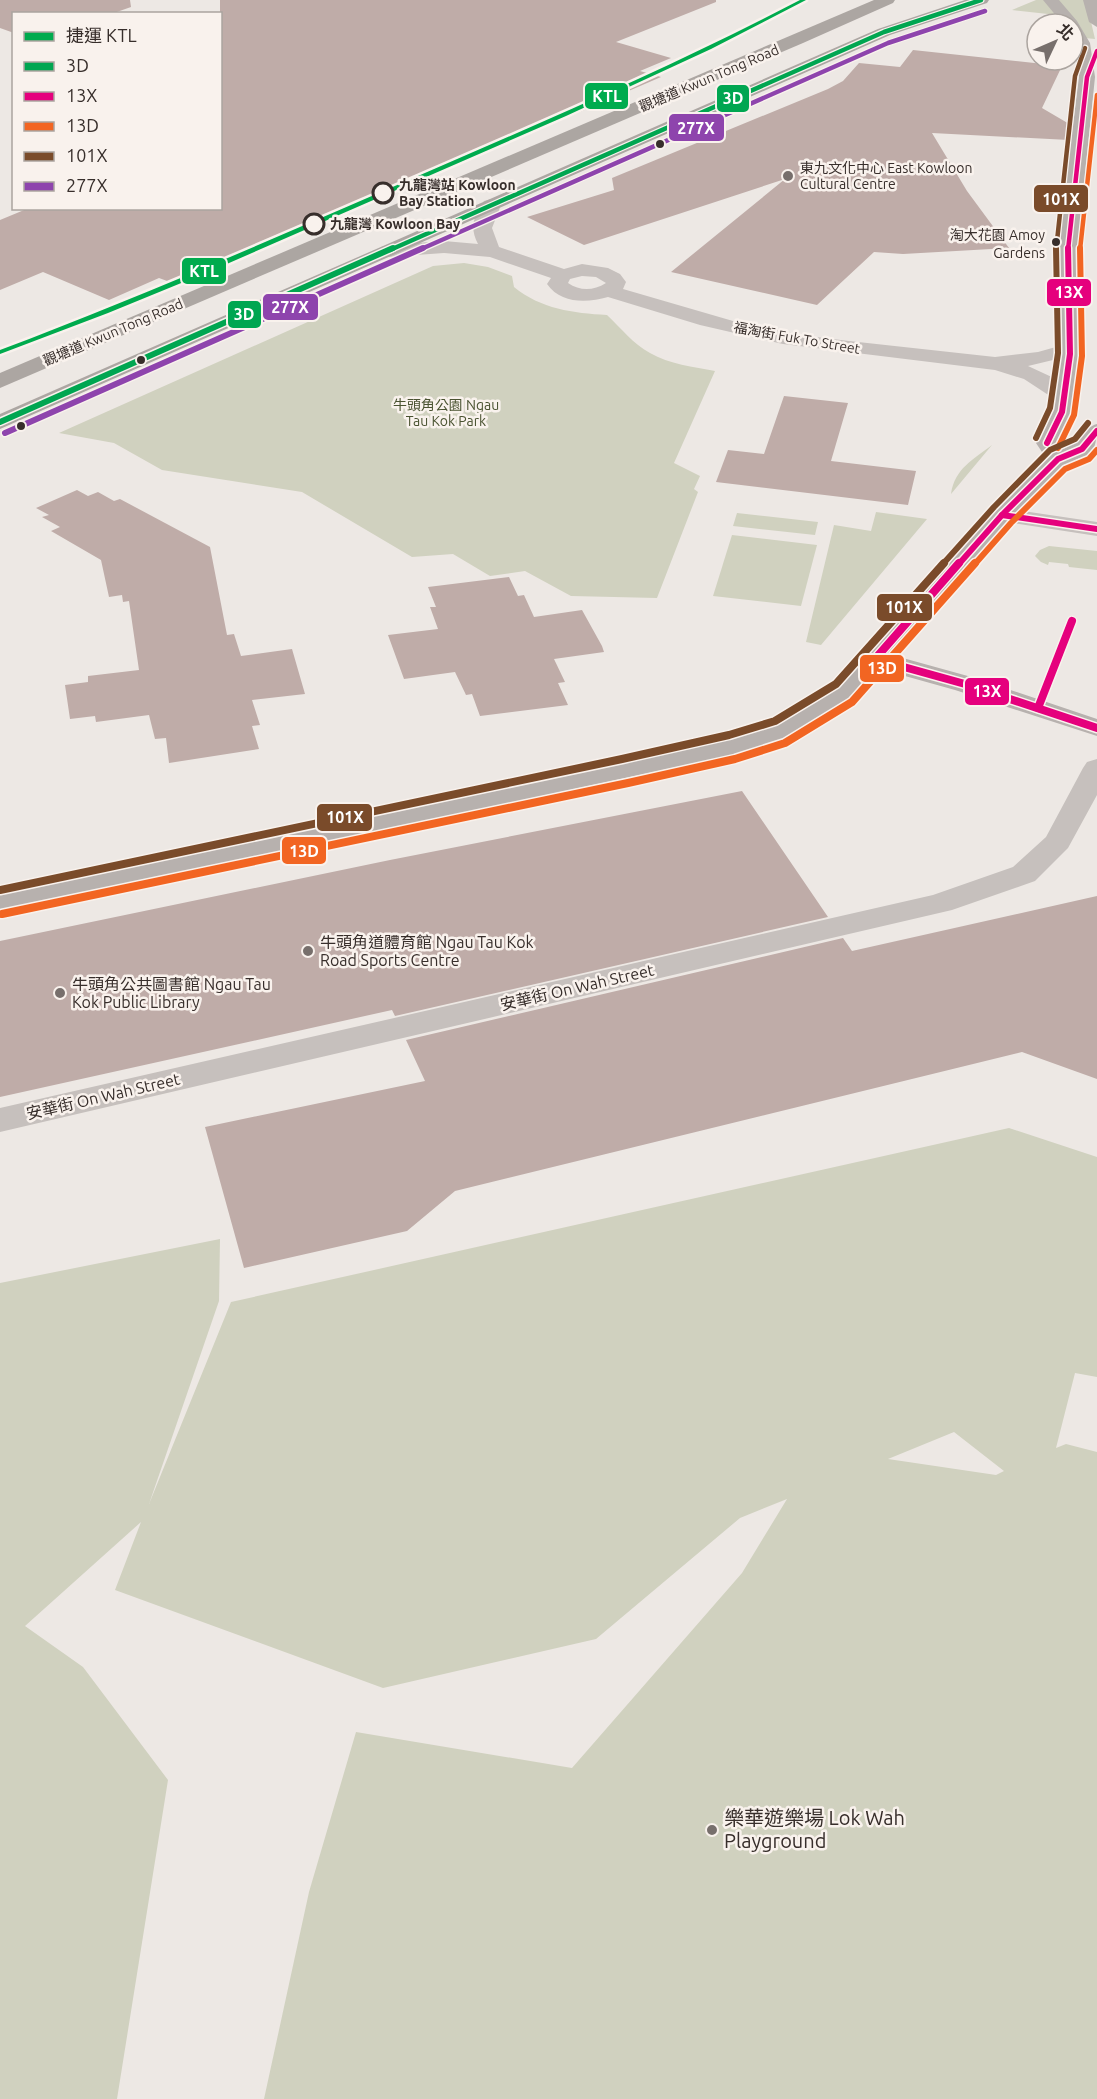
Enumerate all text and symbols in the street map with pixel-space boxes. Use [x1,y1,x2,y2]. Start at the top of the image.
legend [12,12,222,210]
north arrow [1025,12,1085,72]
text: 北 [1054,20,1078,44]
text: 捷運 KTL [66,25,137,45]
street label: 觀塘道 Kwun Tong Road [637,41,781,115]
text: 3D [66,55,89,75]
line badge: KTL [584,82,629,110]
line badge: 3D [716,84,750,113]
text: 13X [66,85,97,105]
text: KTL [592,87,622,105]
text: 3D [723,89,743,107]
line badge: 277X [668,113,725,142]
text: 13D [66,115,99,135]
text: 277X [677,119,715,137]
unlabelled marker [654,138,666,150]
text: 101X [66,145,108,165]
place label: 東九文化中心 East Kowloon Cultural Centre [800,160,972,192]
marker: 東九文化中心 East Kowloon Cultural Centre [781,169,795,183]
text: 277X [66,175,108,195]
place label: 九龍灣站 Kowloon Bay Station [399,177,516,209]
marker: 九龍灣站 Kowloon Bay Station [372,182,394,204]
line badge: 101X [1033,184,1089,213]
text: 101X [1042,190,1080,208]
marker: 九龍灣 Kowloon Bay [303,213,325,235]
place label: 九龍灣 Kowloon Bay [330,216,461,232]
place label: 淘大花園 Amoy Gardens [950,227,1045,261]
marker: 淘大花園 Amoy Gardens [1050,236,1062,248]
line badge: KTL [181,257,227,285]
text: KTL [189,262,219,280]
line badge: 13X [1046,278,1092,307]
text: 13X [1055,283,1084,301]
line badge: 277X [262,293,319,321]
street label: 觀塘道 Kwun Tong Road [41,295,185,369]
text: 277X [271,298,309,316]
line badge: 3D [227,300,262,329]
text: 3D [234,305,254,323]
street label: 福淘街 Fuk To Street [732,319,862,357]
unlabelled marker [135,354,147,366]
park label: 牛頭角公園 Ngau Tau Kok Park [393,397,499,429]
unlabelled marker [15,420,27,432]
line badge: 101X [876,593,933,622]
text: 101X [885,598,923,616]
line badge: 13D [859,654,905,683]
text: 13D [867,659,897,677]
line badge: 13X [964,677,1010,706]
text: 13X [973,682,1002,700]
line badge: 101X [316,803,373,832]
text: 101X [326,808,364,826]
line badge: 13D [281,836,327,865]
text: 13D [289,842,319,860]
place label: 牛頭角道體育館 Ngau Tau Kok Road Sports Centre [320,933,534,969]
marker: 牛頭角道體育館 Ngau Tau Kok Road Sports Centre [301,944,315,958]
street label: 安華街 On Wah Street [498,960,656,1013]
place label: 牛頭角公共圖書館 Ngau Tau Kok Public Library [72,975,271,1011]
marker: 牛頭角公共圖書館 Ngau Tau Kok Public Library [53,986,67,1000]
street label: 安華街 On Wah Street [24,1069,182,1122]
place label: 樂華遊樂場 Lok Wah Playground [724,1806,905,1852]
marker: 樂華遊樂場 Lok Wah Playground [705,1823,719,1837]

